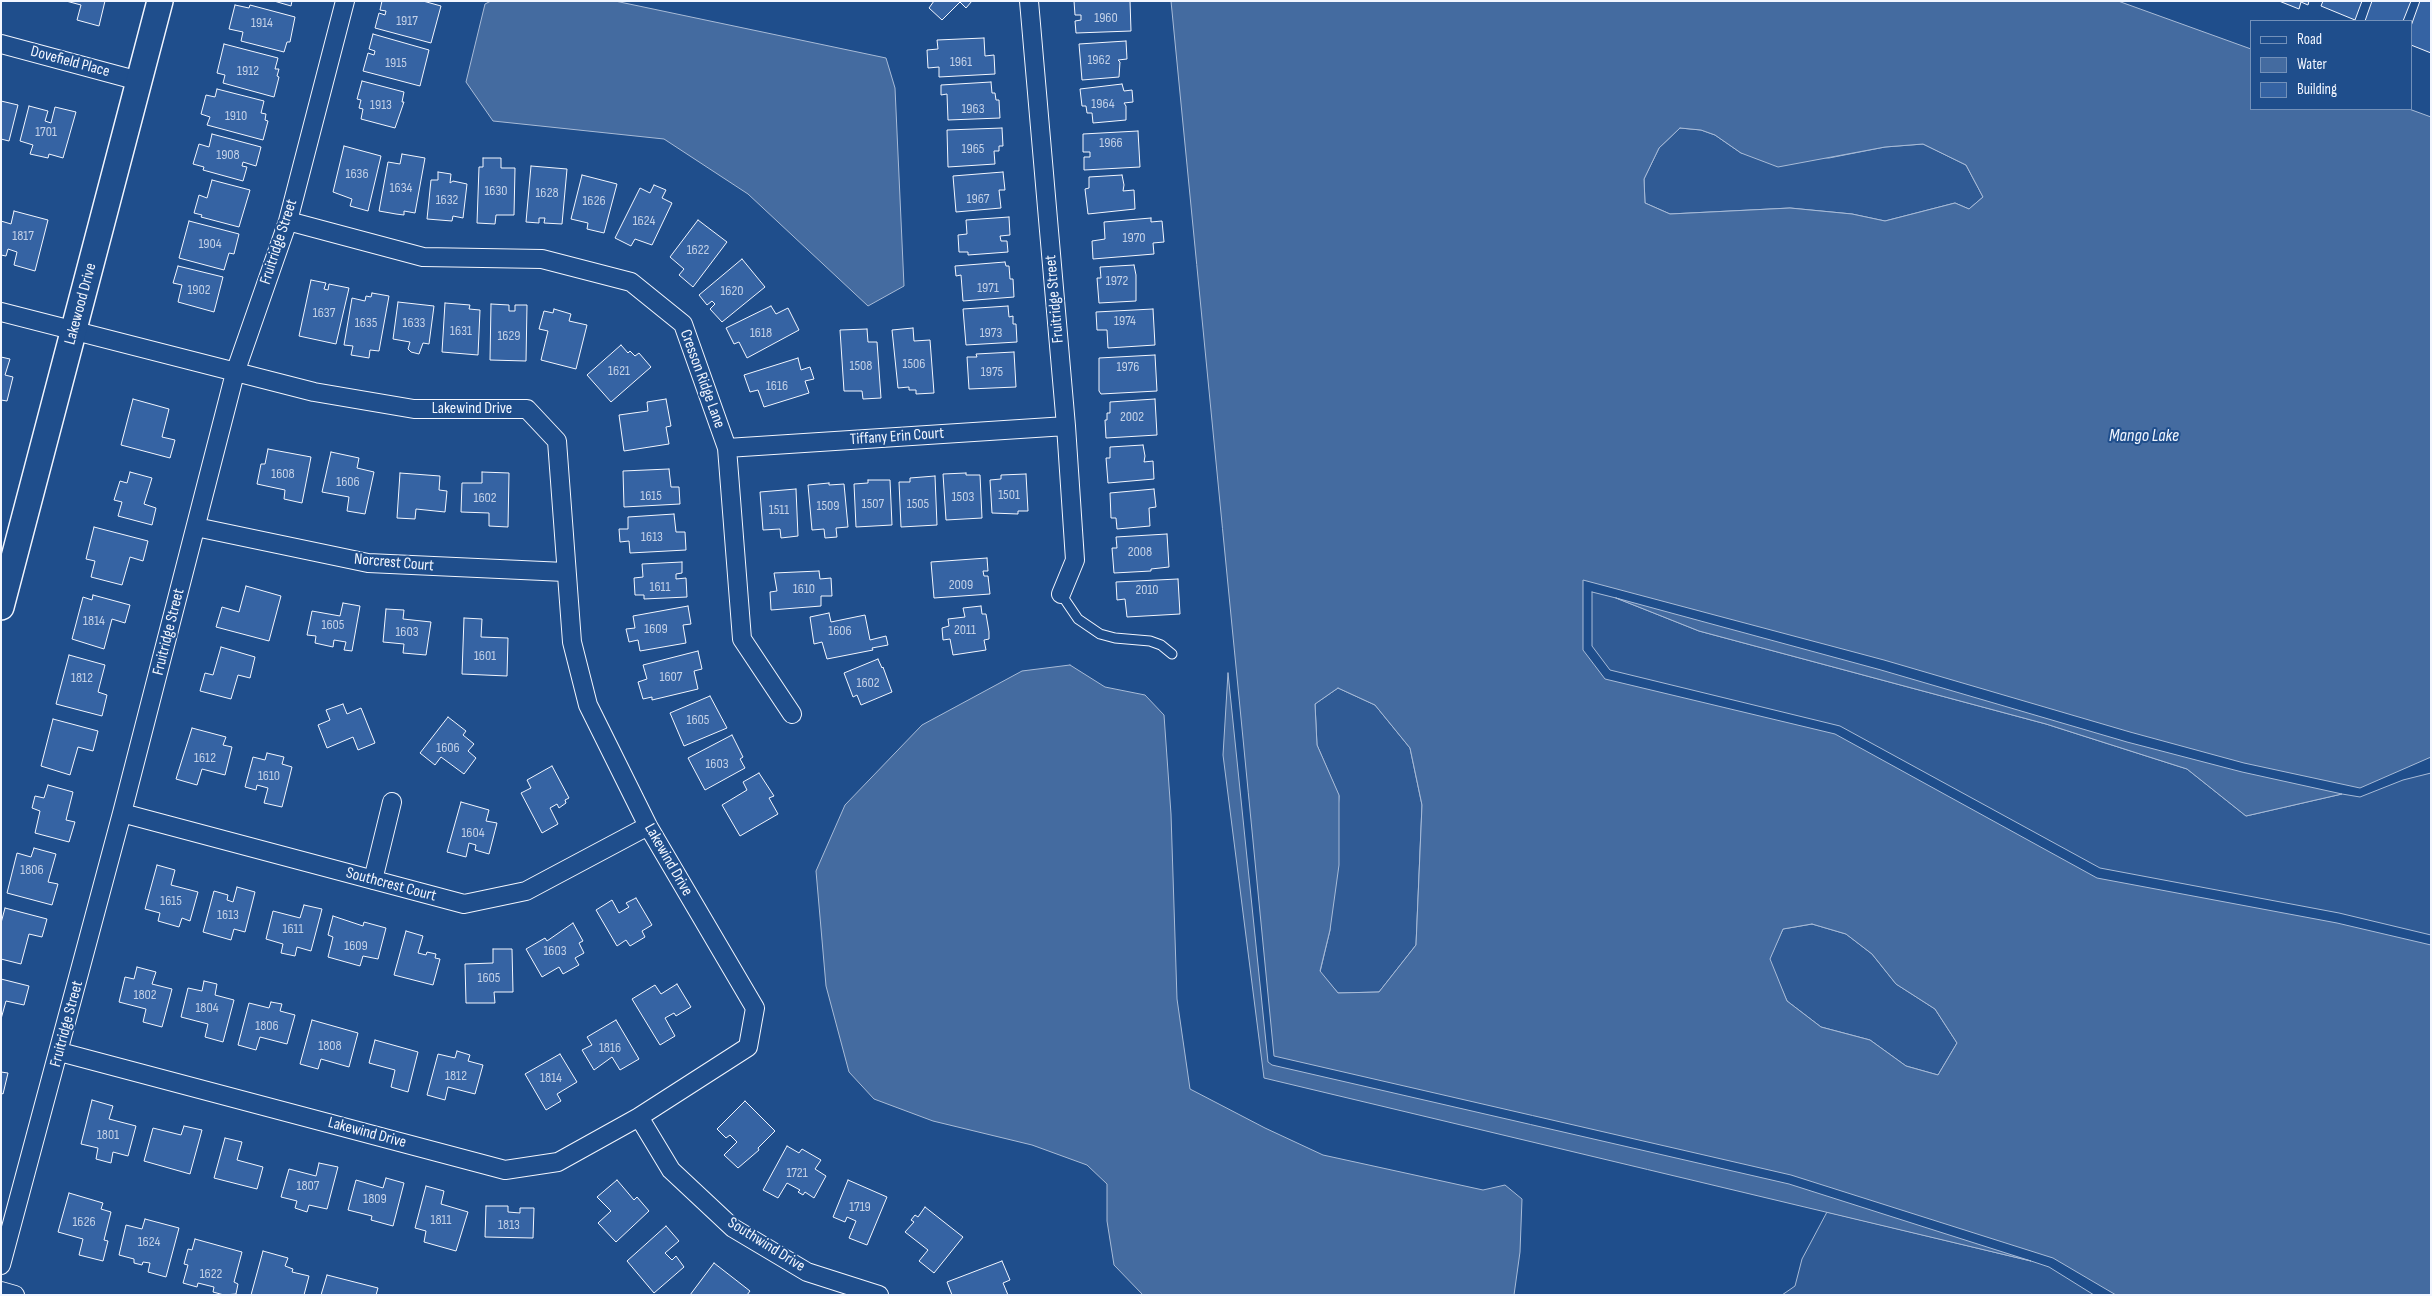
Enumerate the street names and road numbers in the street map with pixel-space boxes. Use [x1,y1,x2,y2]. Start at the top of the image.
street label: Dovefield Place [28,42,112,82]
street label: Fruitridge Street [256,197,302,287]
street label: Fruitridge Street [1042,254,1068,344]
street label: Lakewood Drive [61,261,101,347]
street label: Cresson Ridge Lane [675,327,729,431]
street label: Lakewind Drive [432,399,512,419]
street label: Tiffany Erin Court [849,424,945,450]
street label: Norcrest Court [353,550,435,576]
street label: Fruitridge Street [149,587,189,677]
street label: Lakewind Drive [640,820,696,900]
street label: Southcrest Court [344,864,438,906]
street label: Fruitridge Street [46,979,88,1069]
street label: Lakewind Drive [326,1113,408,1153]
street label: Southwind Drive [724,1214,808,1276]

